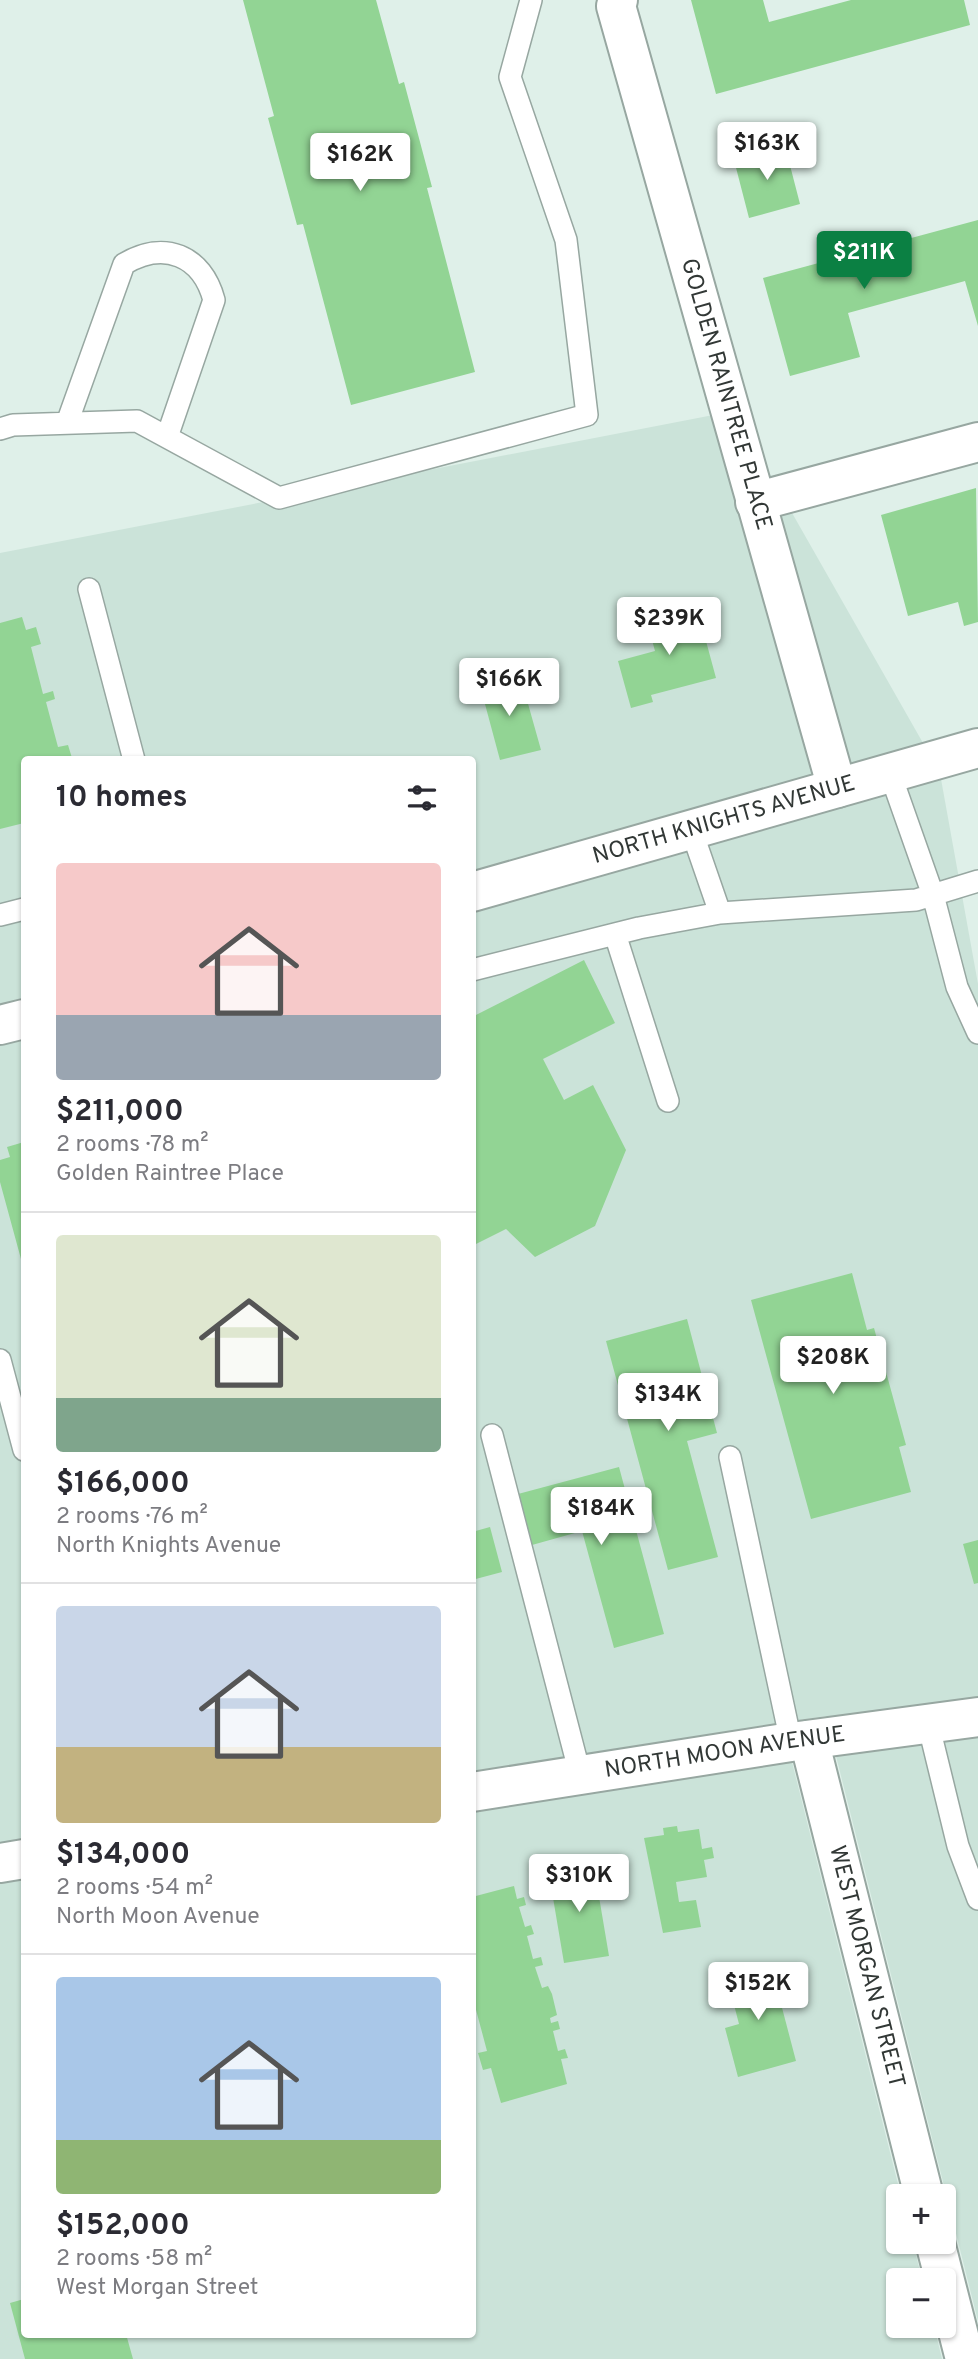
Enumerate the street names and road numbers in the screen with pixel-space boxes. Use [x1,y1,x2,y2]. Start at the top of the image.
street label: GOLDEN RAINTREE PLACE [674,255,778,534]
street label: NORTH KNIGHTS AVENUE [589,769,859,871]
street label: NORTH MOON AVENUE [603,1720,847,1785]
street label: WEST MORGAN STREET [822,1843,911,2091]

